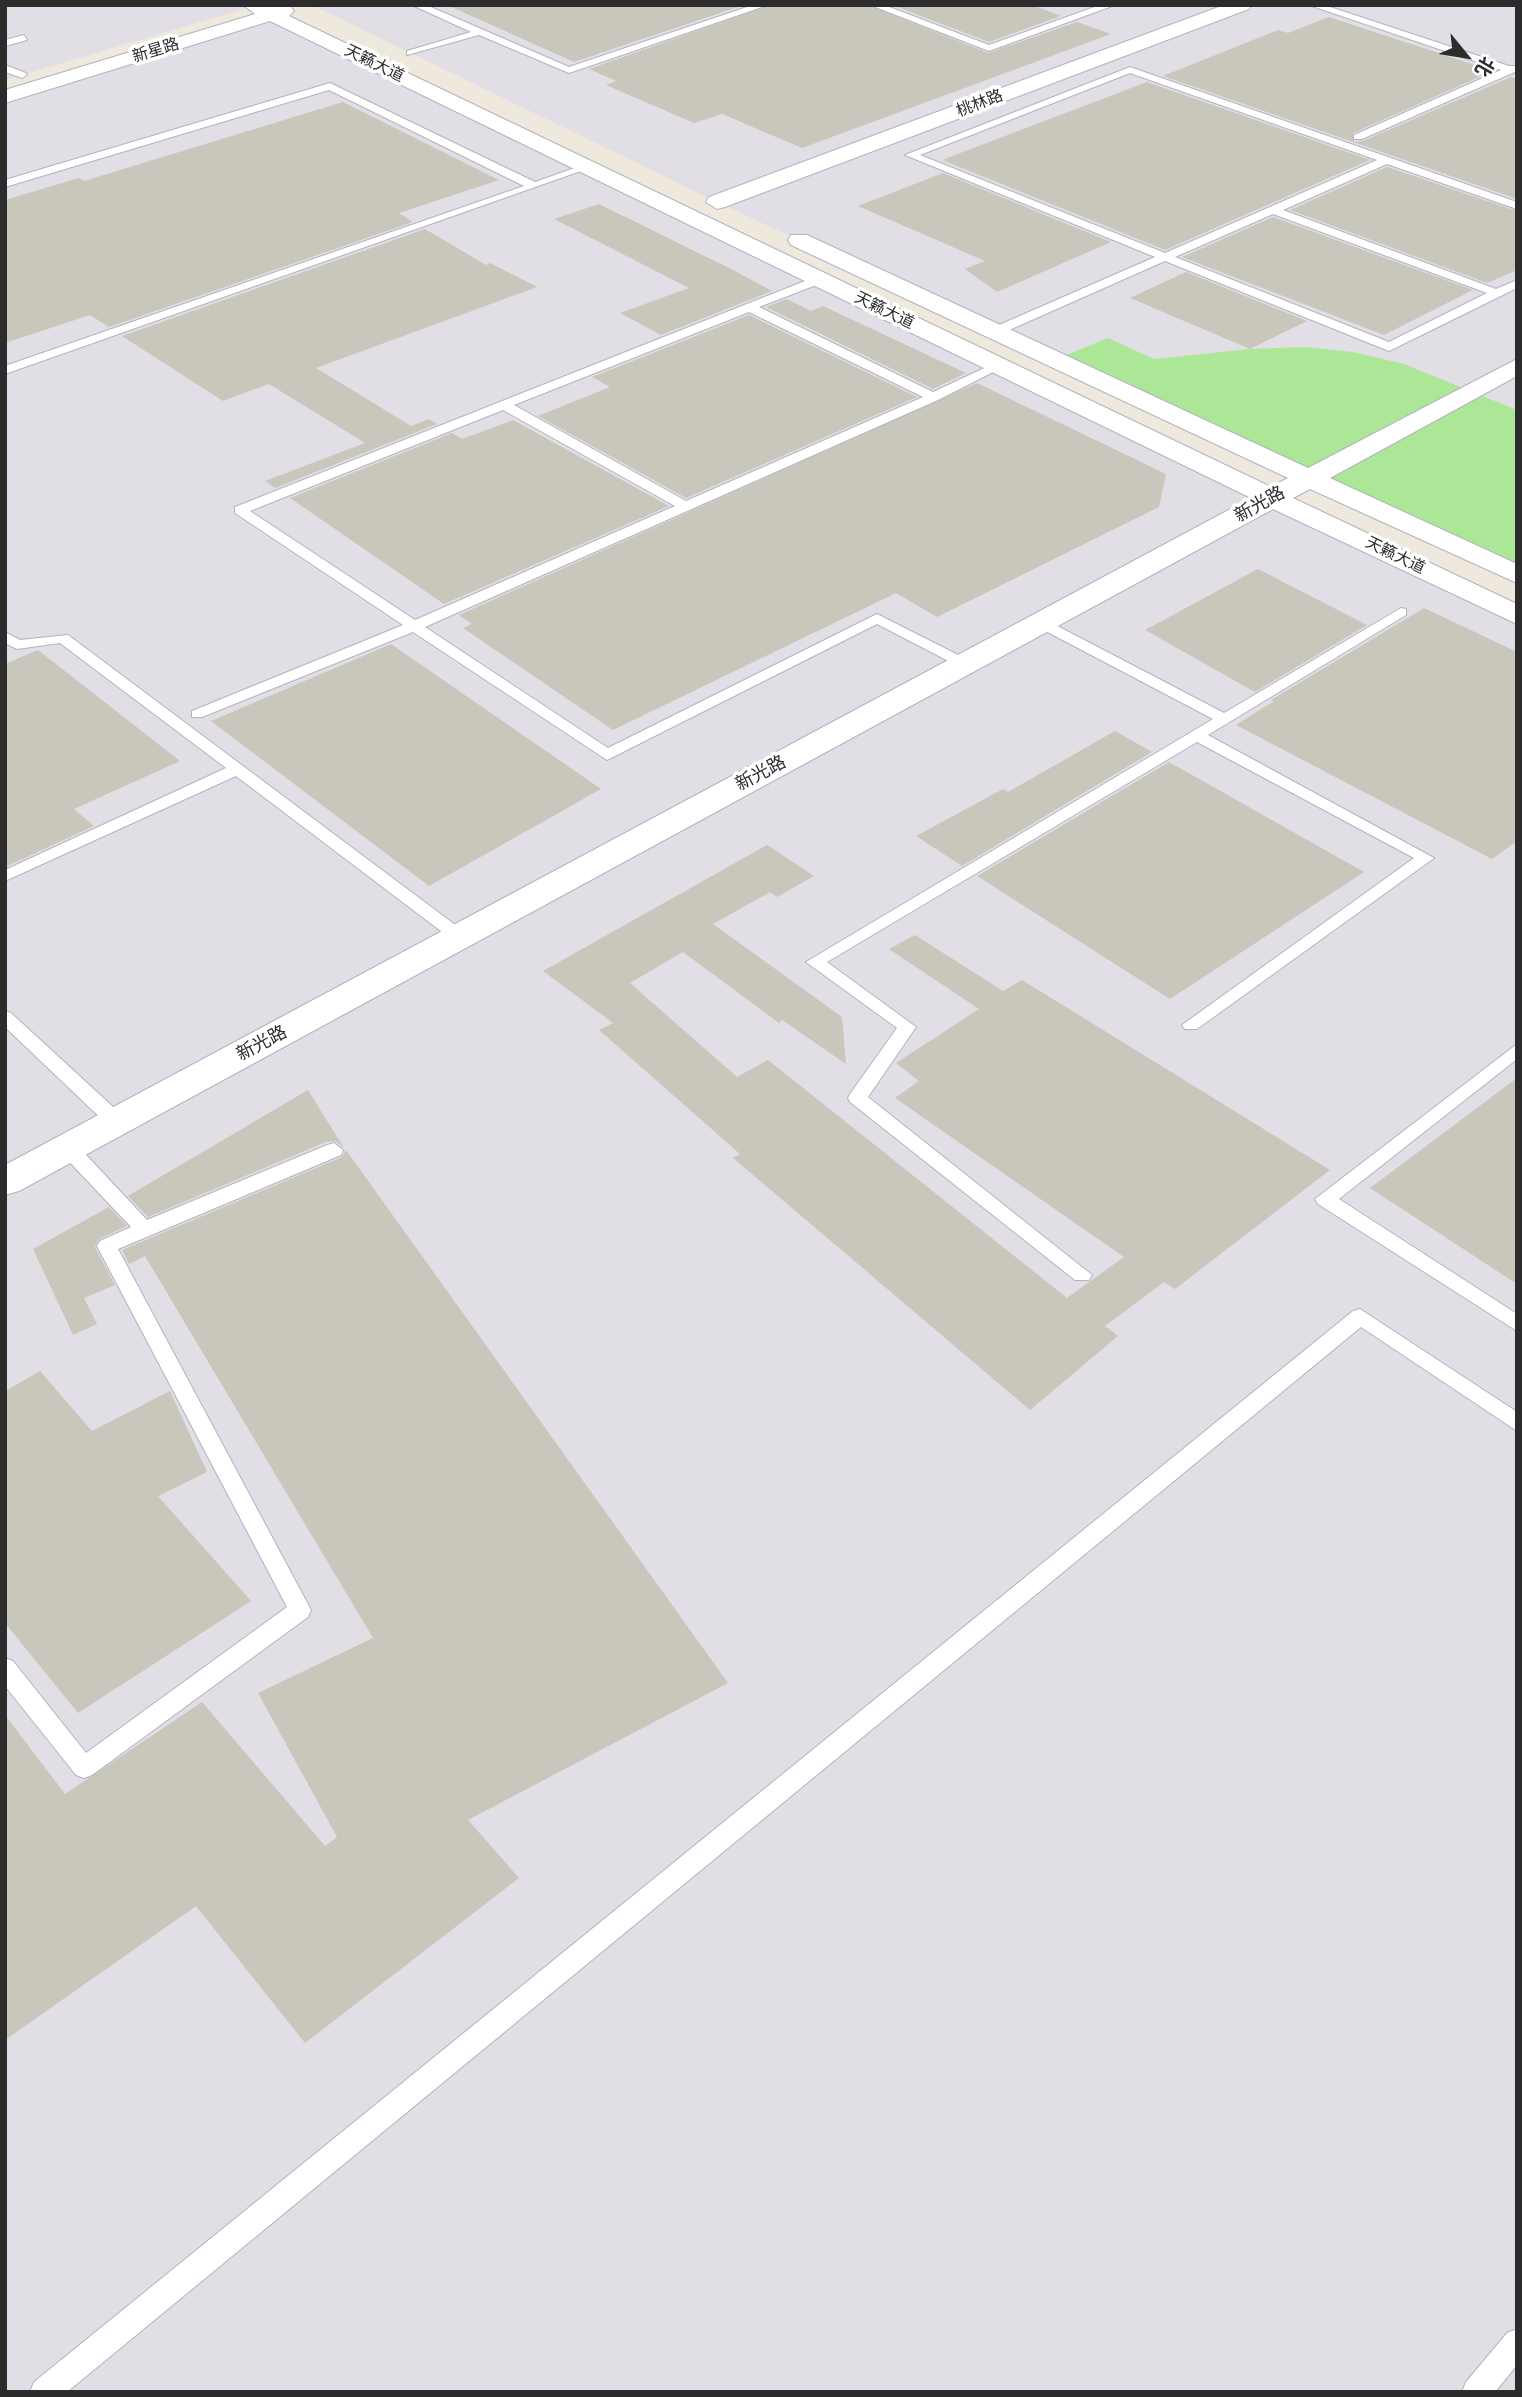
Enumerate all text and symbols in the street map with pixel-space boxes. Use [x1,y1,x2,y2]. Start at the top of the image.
north arrow [1431,21,1501,91]
street label: 新星路 [130,35,182,67]
street label: 天籁大道 [341,41,407,87]
text: 北 [1469,52,1500,81]
street label: 桃林路 [954,86,1006,122]
street label: 天籁大道 [851,288,917,334]
street label: 新光路 [1231,482,1289,528]
street label: 天籁大道 [1362,533,1428,579]
street label: 新光路 [732,752,790,796]
street label: 新光路 [233,1022,291,1066]

